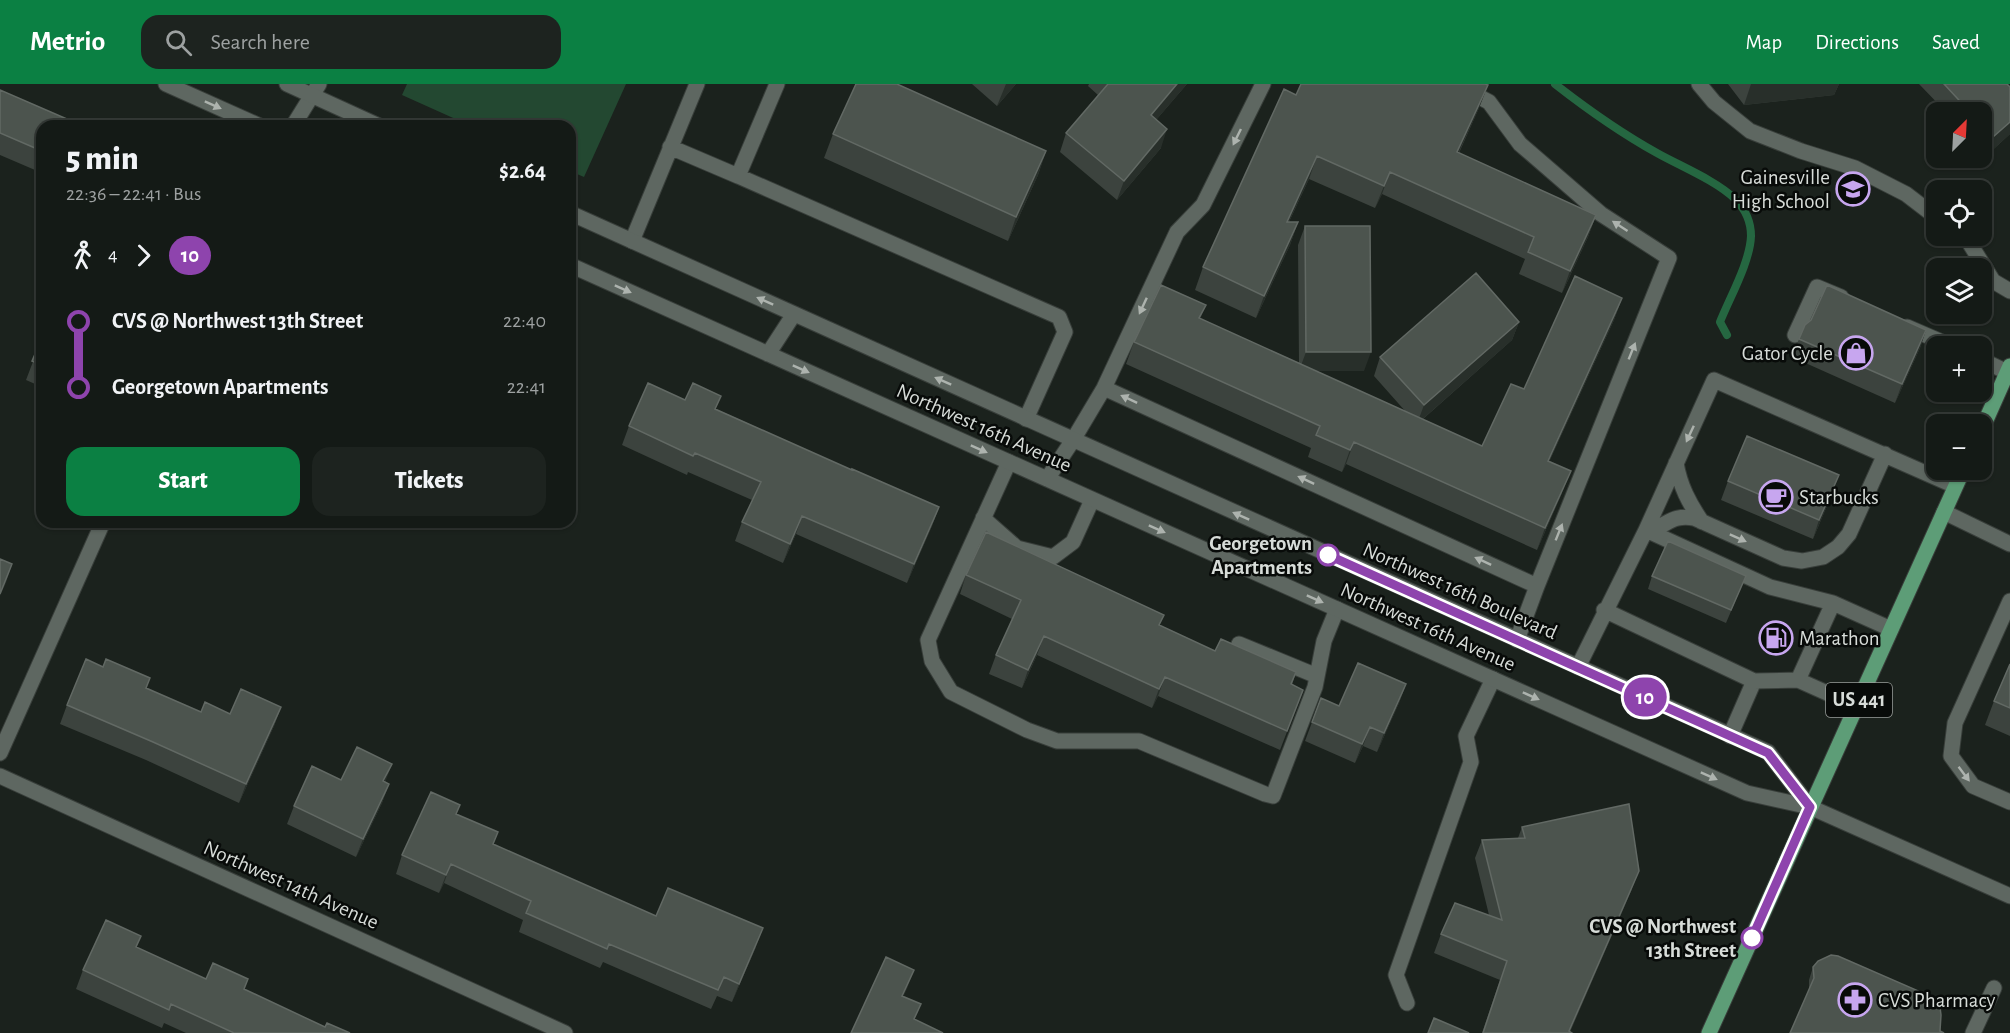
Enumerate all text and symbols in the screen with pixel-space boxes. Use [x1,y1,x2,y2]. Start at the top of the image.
search box [141,15,561,69]
icon: search [162,26,195,59]
text: Metrio [30,28,105,56]
text: Search here [210,31,310,53]
text: Map [1746,32,1782,53]
text: Directions [1815,32,1899,53]
text: Saved [1932,32,1980,53]
one-way arrow [204,100,222,110]
north arrow [1926,102,1992,168]
map controls [1926,102,1992,480]
one-way arrow [1232,128,1241,145]
text: 5 min [66,143,139,176]
text: $2.64 [499,160,546,182]
place label: Gainesville High School [1732,167,1830,212]
school or university icon: Gainesville High School [1835,171,1871,207]
button: locate [1926,180,1992,246]
text: 22:36 – 22:41 · Bus [66,184,201,204]
one-way arrow [1612,221,1628,232]
icon: walk [66,239,99,272]
icon: forward [127,239,160,272]
text: 4 [108,245,118,265]
text: 10 [181,245,199,266]
button: layers [1926,258,1992,324]
one-way arrow [615,284,633,294]
one-way arrow [756,296,774,306]
one-way arrow [1138,297,1147,314]
text: CVS @ Northwest 13th Street [112,310,363,332]
text: 22:40 [503,311,546,331]
shop icon: Gator Cycle [1838,335,1874,371]
button: + [1926,336,1992,402]
one-way arrow [1627,341,1637,359]
place label: Gator Cycle [1742,343,1833,364]
one-way arrow [793,364,811,374]
text: Georgetown Apartments [112,376,328,398]
text: 22:41 [507,377,546,397]
one-way arrow [935,377,952,386]
street label: Northwest 16th Avenue [893,380,1075,476]
one-way arrow [1120,395,1137,404]
button: − [1926,414,1992,480]
one-way arrow [1685,425,1694,442]
one-way arrow [971,444,989,454]
button: Start [66,447,300,516]
button: Tickets [312,447,546,516]
one-way arrow [1298,476,1315,485]
cafe icon: Starbucks [1758,479,1794,515]
place label: Starbucks [1799,487,1879,508]
one-way arrow [1231,511,1249,521]
one-way arrow [1554,522,1564,540]
one-way arrow [1148,525,1166,534]
place label: Georgetown Apartments [1209,533,1312,578]
one-way arrow [1730,533,1748,543]
street label: Northwest 16th Boulevard [1360,539,1560,643]
marker: Georgetown Apartments [1317,544,1339,566]
one-way arrow [1475,557,1492,566]
street label: Northwest 16th Avenue [1337,579,1519,675]
one-way arrow [1306,595,1324,605]
fuel station icon: Marathon [1758,620,1794,656]
place label: Marathon [1799,628,1880,649]
line badge: 10 [1618,678,1672,716]
road number: US 441 [1826,683,1892,717]
text: 10 [1636,687,1654,708]
one-way arrow [1523,692,1540,701]
one-way arrow [1958,766,1970,781]
one-way arrow [1700,772,1718,782]
street label: Northwest 14th Avenue [200,837,382,933]
place label: CVS @ Northwest 13th Street [1589,916,1736,961]
marker: CVS @ Northwest 13th Street [1741,927,1763,949]
pharmacy icon: CVS Pharmacy [1837,982,1873,1018]
place label: CVS Pharmacy [1878,990,1996,1011]

